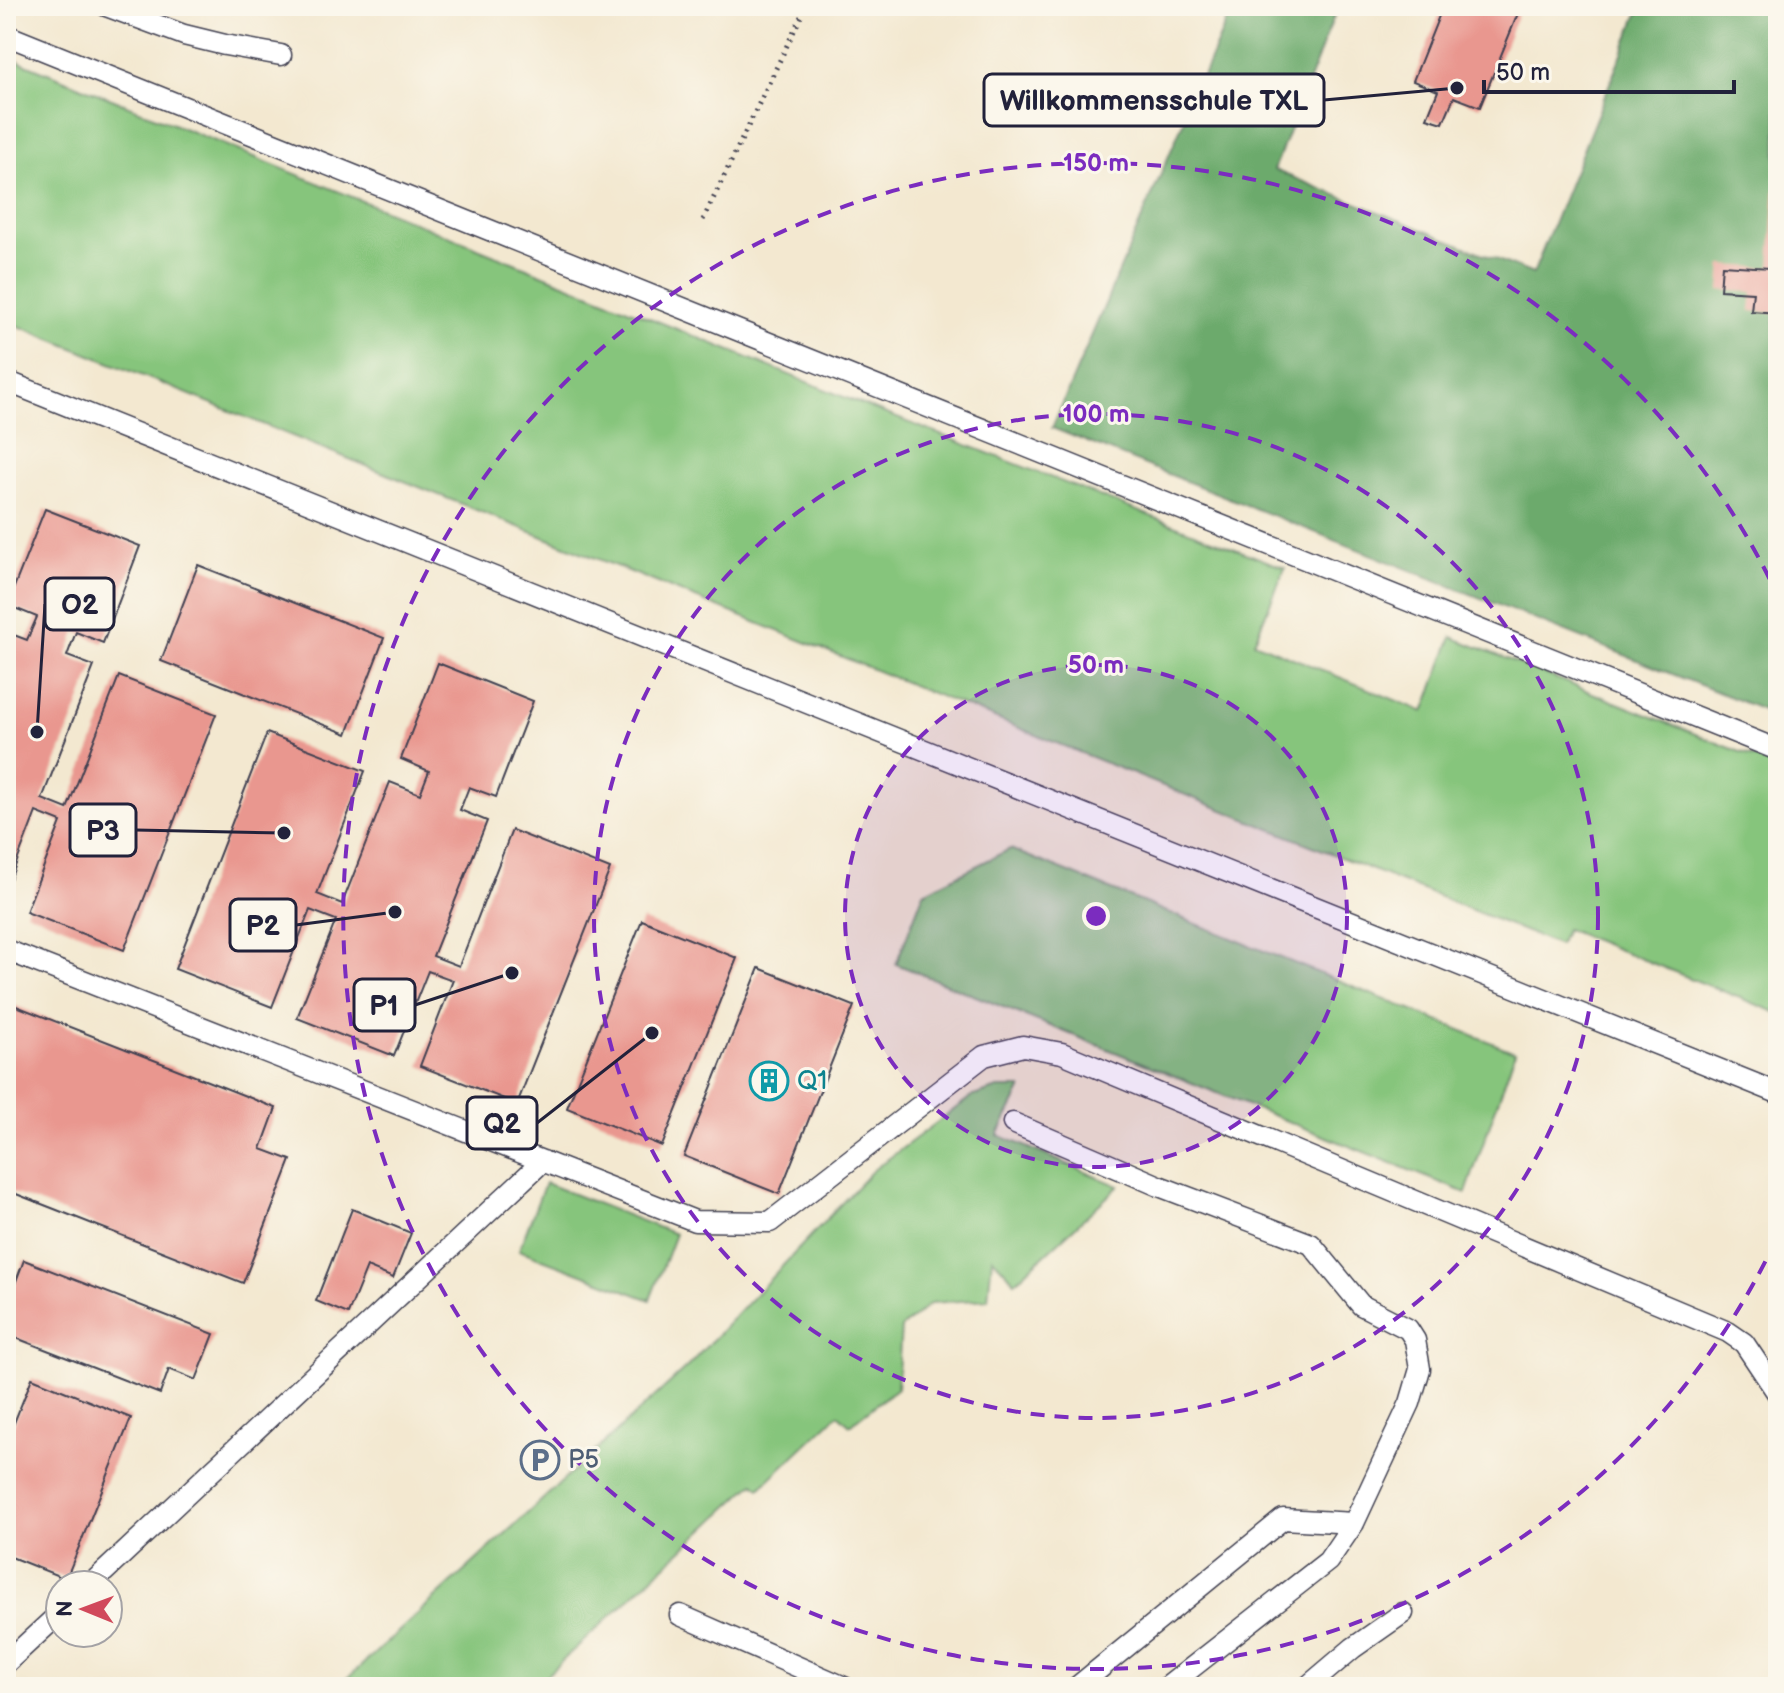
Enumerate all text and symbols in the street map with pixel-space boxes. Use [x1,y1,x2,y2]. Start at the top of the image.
scale bar [1484,44,1734,94]
text: 50 m [1496,58,1550,87]
callout: Willkommensschule TXL [984,74,1324,126]
text: Willkommensschule TXL [1000,85,1308,118]
text: 150 m [1063,149,1129,178]
text: 100 m [1063,400,1129,429]
callout: O2 [45,578,114,630]
text: O2 [61,589,99,622]
text: 50 m [1068,651,1124,680]
callout: P3 [70,804,136,856]
text: P3 [86,815,120,848]
callout: P2 [230,899,296,951]
centre of rings [1082,902,1110,930]
text: P2 [246,910,280,943]
callout: P1 [354,979,415,1031]
text: P1 [369,990,399,1023]
building icon: Q1 [748,1060,790,1102]
place label: Q1 [797,1066,827,1097]
callout: Q2 [467,1097,537,1149]
text: Q2 [483,1108,521,1141]
parking icon: P5 [519,1439,561,1481]
place label: P5 [568,1445,599,1476]
north arrow [44,1569,124,1649]
text: N [52,1600,79,1617]

